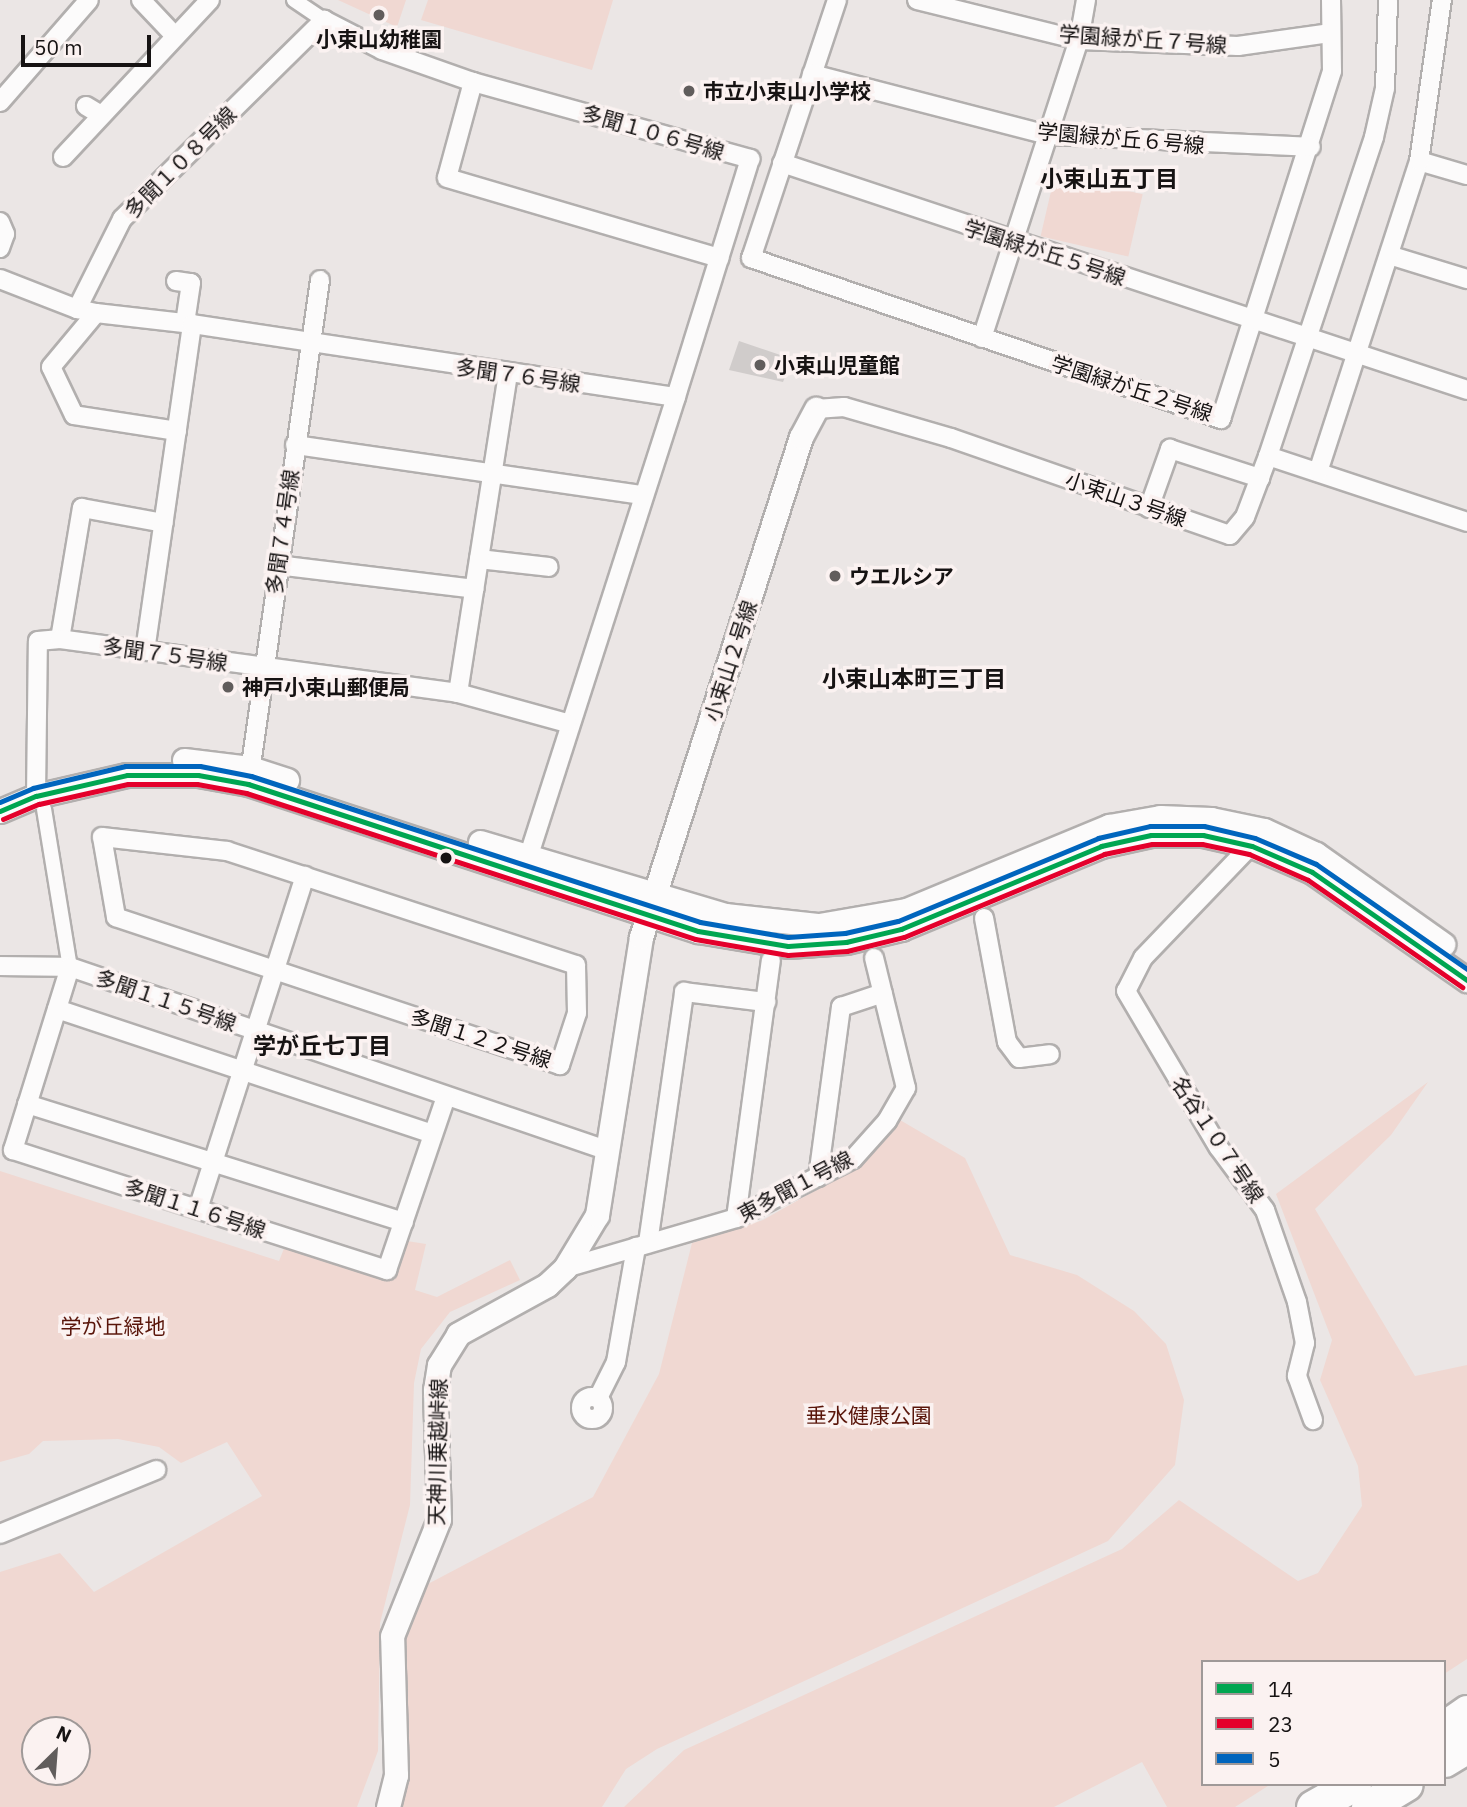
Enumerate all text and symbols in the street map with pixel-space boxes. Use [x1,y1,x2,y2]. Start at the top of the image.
marker: 小束山幼稚園 [371,7,387,23]
scale bar [24,21,154,65]
street label: 学園緑が丘７号線 [1058,21,1228,57]
place label: 小束山幼稚園 [316,26,442,52]
text: 50 m [34,33,83,61]
place label: 市立小束山小学校 [703,78,871,104]
marker: 市立小束山小学校 [681,83,697,99]
street label: 多聞１０６号線 [579,100,727,164]
street label: 多聞１０８号線 [119,101,241,223]
street label: 学園緑が丘６号線 [1036,118,1206,158]
district label: 小束山五丁目 [1040,164,1178,192]
street label: 学園緑が丘５号線 [961,214,1129,290]
street label: 学園緑が丘２号線 [1048,350,1216,426]
place label: 小束山児童館 [774,352,900,378]
street label: 多聞７６号線 [454,354,582,396]
marker: 小束山児童館 [752,357,768,373]
street label: 小束山３号線 [1062,467,1190,531]
street label: 多聞７４号線 [261,468,303,596]
place label: ウエルシア [849,563,954,589]
marker: ウエルシア [827,568,843,584]
street label: 小束山２号線 [699,597,761,725]
street label: 多聞７５号線 [101,633,229,675]
district label: 小束山本町三丁目 [822,664,1006,692]
place label: 神戸小束山郵便局 [242,674,410,700]
marker: 神戸小束山郵便局 [220,679,236,695]
unlabelled marker [439,851,453,865]
street label: 多聞１１５号線 [92,964,240,1036]
street label: 多聞１２２号線 [407,1003,555,1073]
district label: 学が丘七丁目 [253,1031,391,1059]
street label: 名谷１０７号線 [1166,1071,1270,1207]
street label: 東多聞１号線 [733,1145,857,1227]
street label: 多聞１１６号線 [121,1173,269,1243]
park label: 学が丘緑地 [61,1313,165,1339]
street label: 天神川乗越峠線 [423,1378,451,1526]
park label: 垂水健康公園 [806,1402,932,1428]
legend [1201,1660,1446,1786]
text: 14 [1268,1675,1293,1703]
text: 23 [1268,1710,1293,1738]
north arrow [21,1716,91,1786]
text: N [53,1720,75,1748]
text: 5 [1268,1745,1281,1773]

